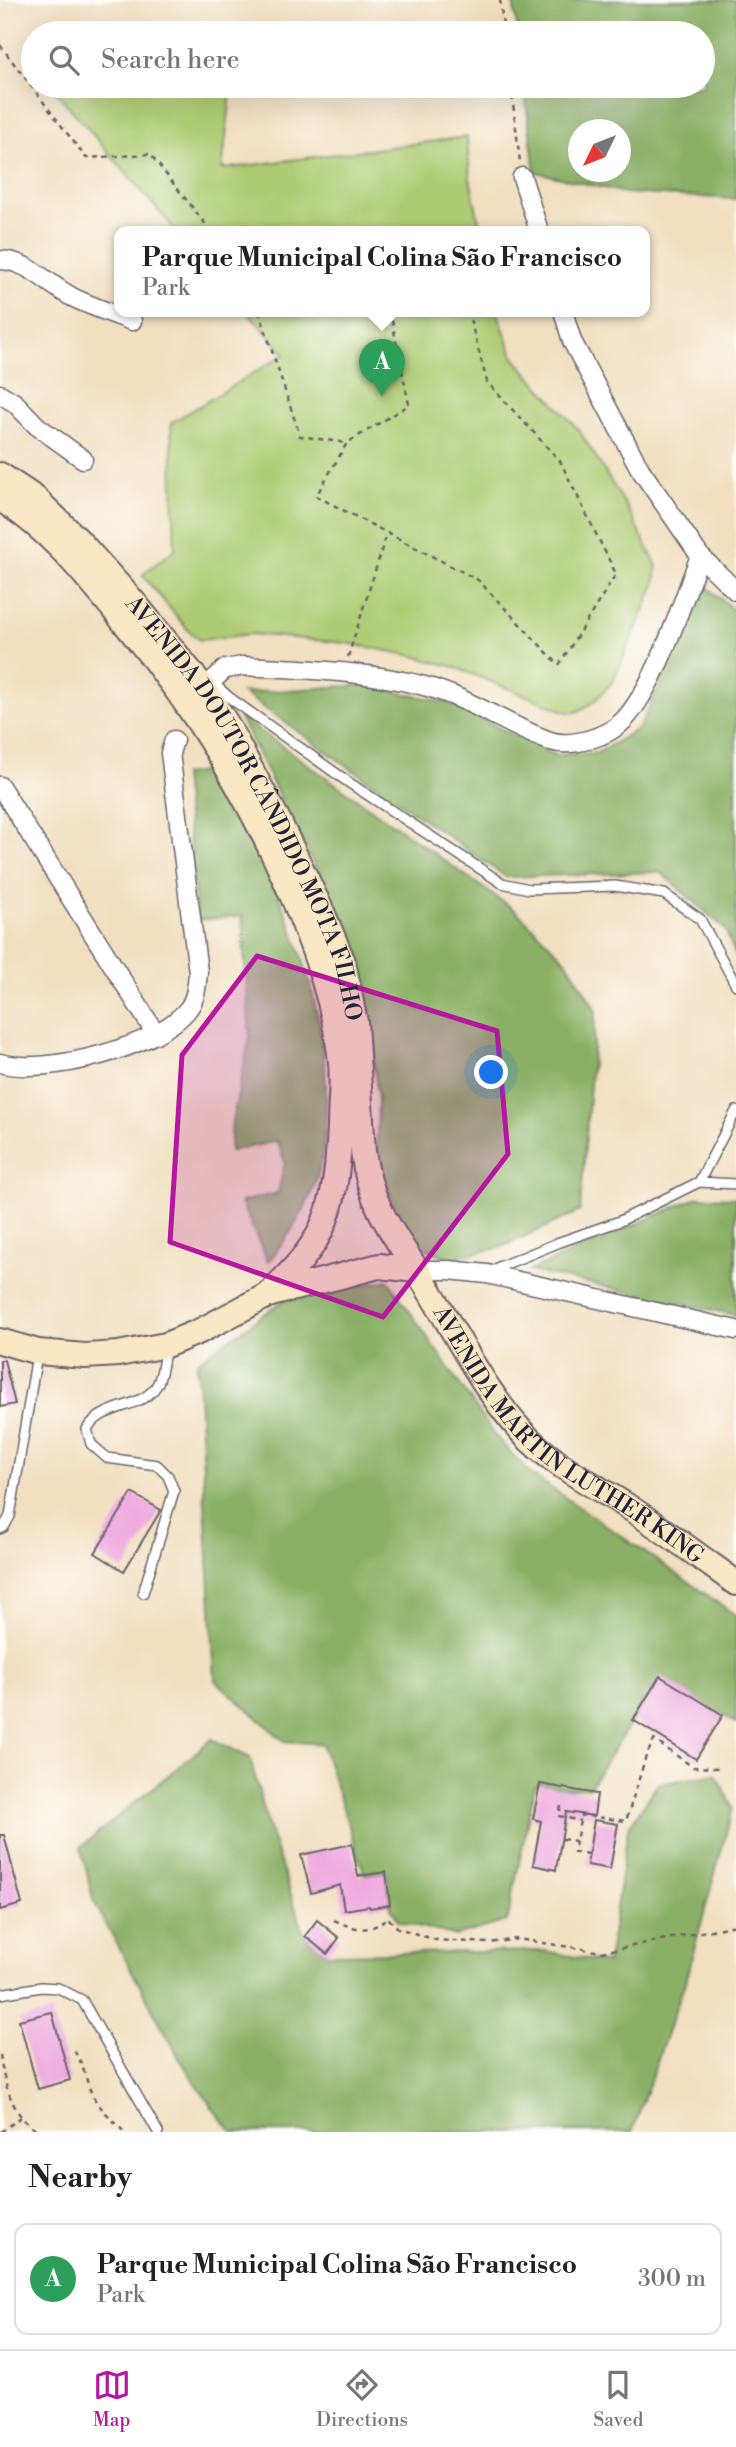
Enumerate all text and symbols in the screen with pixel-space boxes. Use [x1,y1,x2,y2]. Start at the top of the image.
search box [21,21,715,98]
icon: search [45,41,83,79]
text: Search here [101,44,240,76]
north arrow [568,119,631,182]
popup [114,226,650,317]
text: Parque Municipal Colina São Francisco [142,242,622,274]
text: Park [142,274,190,302]
pin: A [359,339,405,397]
street label: AVENIDA DOUTOR CÂNDIDO MOTA FILHO [119,589,367,1023]
your location [474,1055,508,1089]
street label: AVENIDA MARTIN LUTHER KING [426,1300,709,1570]
text: Nearby [28,2159,132,2197]
text: Parque Municipal Colina São Francisco [97,2249,577,2281]
text: A [45,2265,61,2293]
text: 300 m [638,2265,706,2293]
text: Park [97,2281,145,2309]
tab: Map [93,2366,131,2432]
tab: Directions [316,2366,408,2432]
tab: Saved [593,2366,643,2432]

